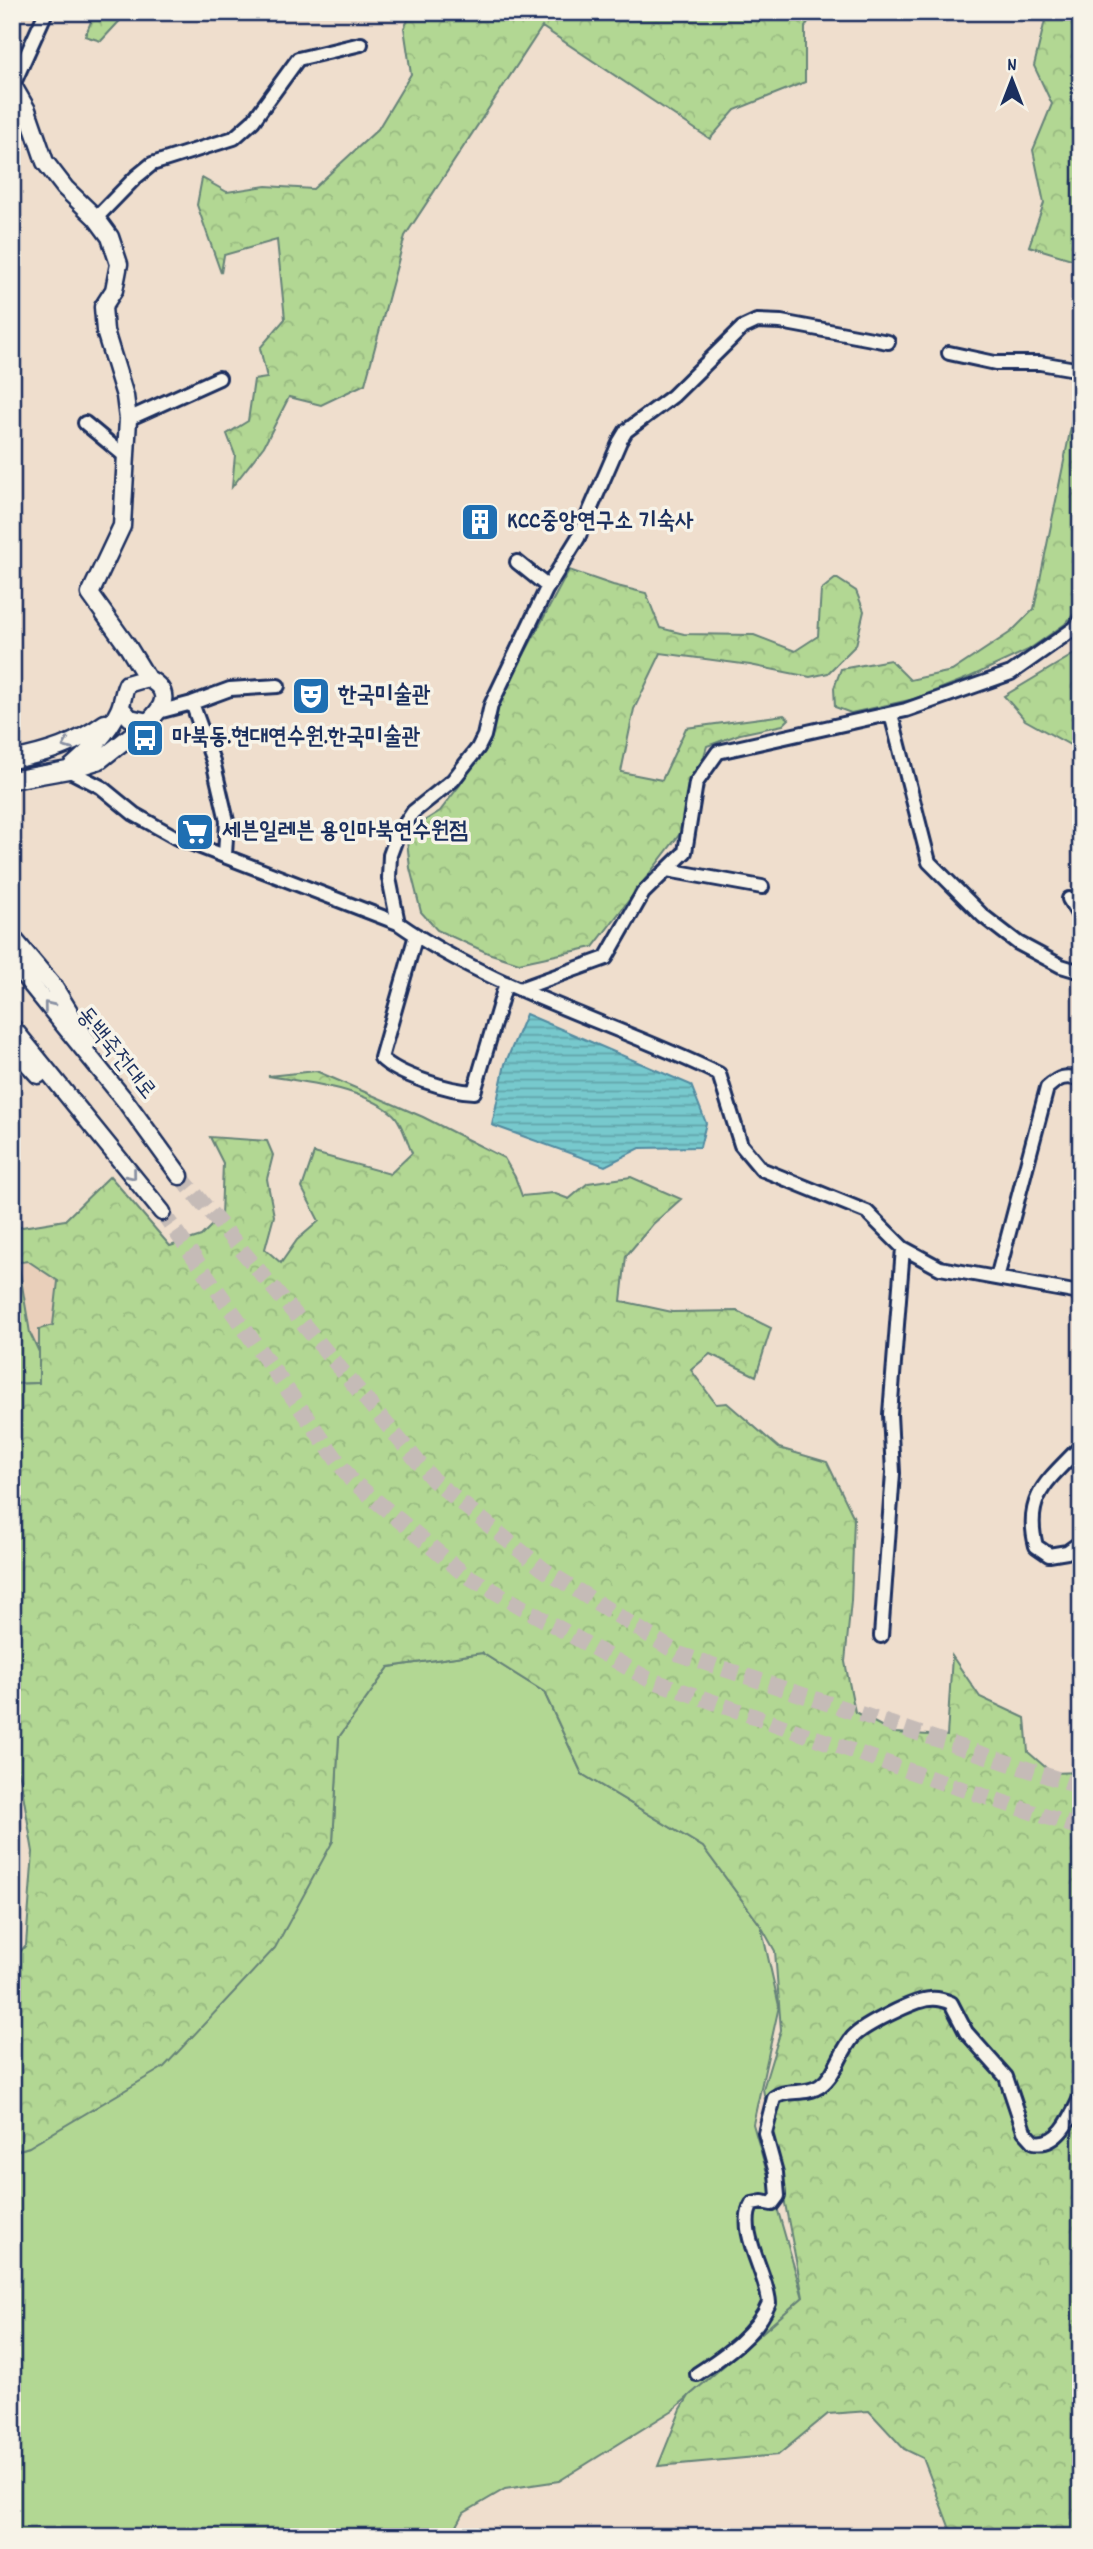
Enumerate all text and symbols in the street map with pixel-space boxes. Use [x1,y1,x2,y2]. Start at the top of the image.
north arrow [978,46,1048,116]
text: N [1007,53,1017,80]
building icon: KCC중앙연구소 기숙사 [459,501,501,543]
place label: KCC중앙연구소 기숙사 [507,506,694,539]
theatre icon: 한국미술관 [290,675,332,717]
place label: 한국미술관 [337,680,431,713]
bus stop icon: 마북동.현대연수원.한국미술관 [124,717,166,759]
place label: 마북동.현대연수원.한국미술관 [172,722,421,755]
one-way arrow [62,737,74,751]
supermarket icon: 세븐일레븐 용인마북연수원점 [174,811,216,853]
place label: 세븐일레븐 용인마북연수원점 [222,816,468,849]
street label: 동백죽전대로 [67,1000,163,1108]
one-way arrow [44,1002,57,1014]
one-way arrow [124,1167,136,1180]

